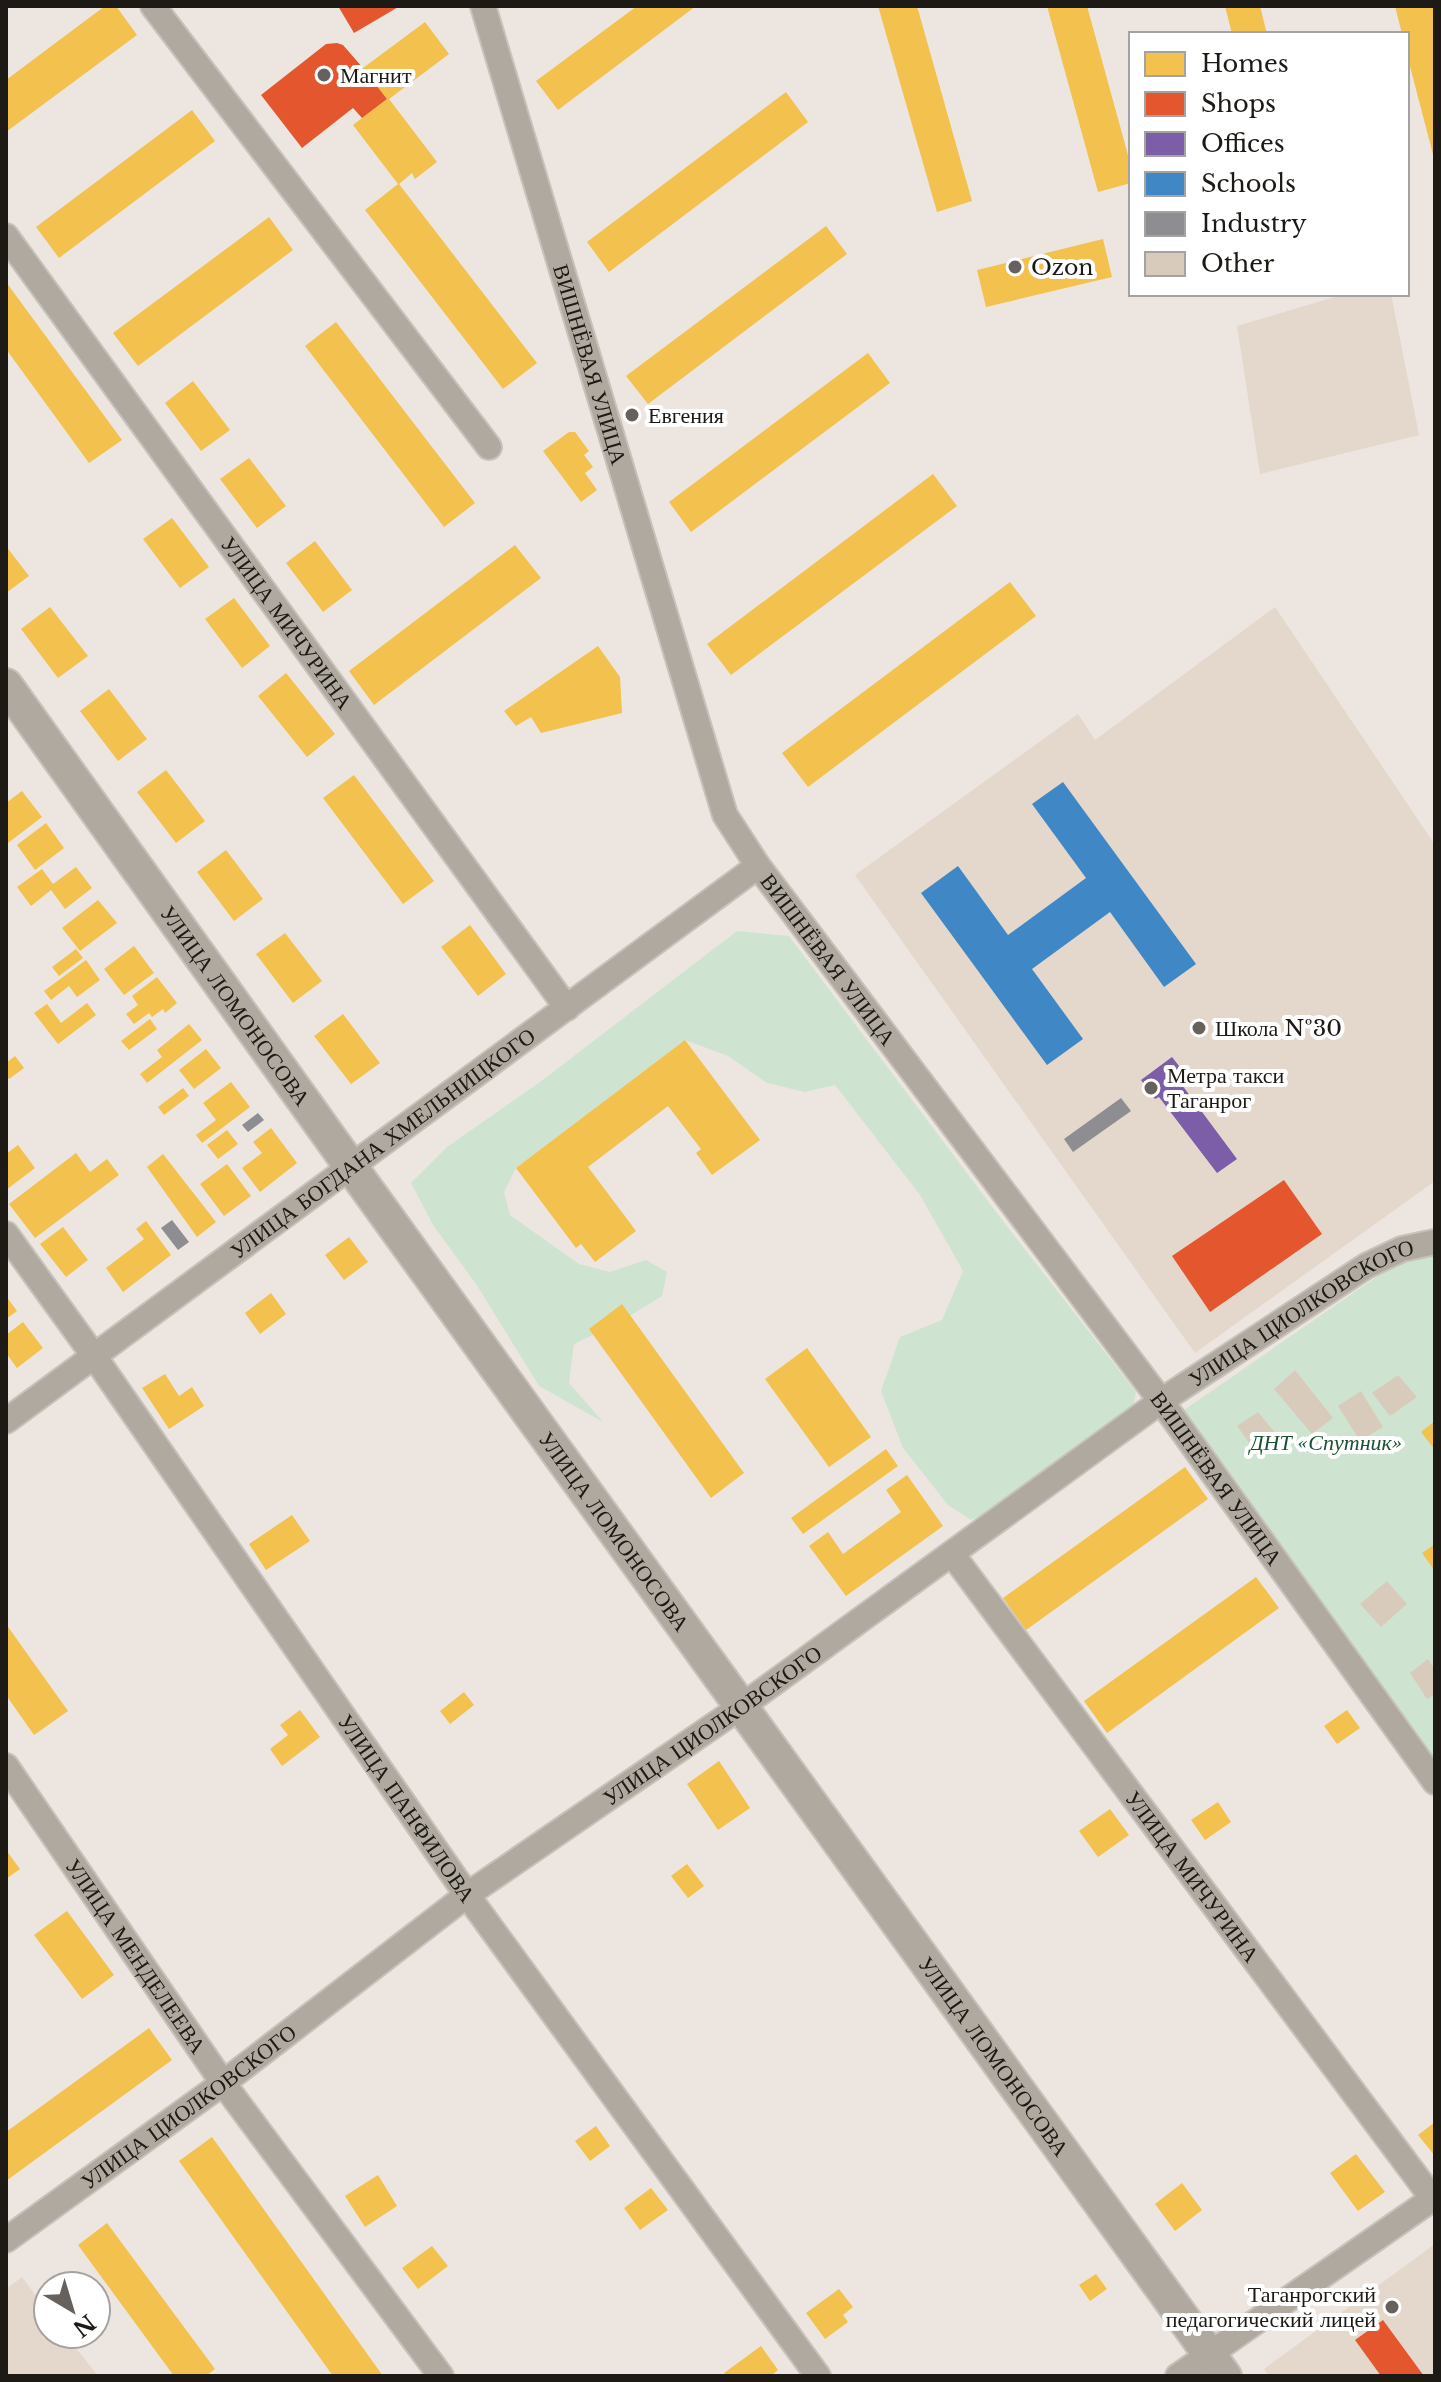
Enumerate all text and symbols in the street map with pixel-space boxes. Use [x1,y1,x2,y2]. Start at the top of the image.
legend [1129,32,1409,296]
text: Homes [1201,49,1289,78]
place label: Магнит [340,62,412,89]
marker: Магнит [315,66,333,84]
text: Shops [1201,89,1276,118]
text: Offices [1201,129,1285,158]
text: Schools [1201,169,1296,198]
text: Industry [1201,209,1307,238]
text: Other [1201,249,1275,278]
place label: Ozon [1031,254,1093,281]
marker: Ozon [1006,258,1024,276]
street label: ВИШНЁВАЯ УЛИЦА [547,261,632,468]
place label: Евгения [648,402,724,429]
marker: Евгения [623,406,641,424]
street label: УЛИЦА МИЧУРИНА [215,531,359,715]
street label: ВИШНЁВАЯ УЛИЦА [755,868,901,1051]
street label: УЛИЦА ЛОМОНОСОВА [154,900,316,1111]
place label: Школа №30 [1215,1015,1342,1042]
marker: Школа №30 [1190,1019,1208,1037]
street label: УЛИЦА БОГДАНА ХМЕЛЬНИЦКОГО [225,1022,541,1265]
place label: Метра такси Таганрог [1167,1062,1285,1114]
marker: Метра такси Таганрог [1142,1079,1160,1097]
street label: УЛИЦА ЦИОЛКОВСКОГО [1184,1234,1416,1393]
street label: ВИШНЁВАЯ УЛИЦА [1144,1386,1288,1571]
street label: УЛИЦА ЛОМОНОСОВА [533,1426,695,1637]
park label: ДНТ «Спутник» [1248,1429,1402,1456]
street label: УЛИЦА ЦИОЛКОВСКОГО [598,1640,827,1812]
street label: УЛИЦА ПАНФИЛОВА [332,1709,481,1908]
street label: УЛИЦА МИЧУРИНА [1119,1785,1265,1968]
street label: УЛИЦА МЕНДЕЛЕЕВА [59,1854,212,2059]
street label: УЛИЦА ЛОМОНОСОВА [912,1951,1075,2162]
street label: УЛИЦА ЦИОЛКОВСКОГО [76,2019,302,2195]
north arrow [32,2270,112,2350]
place label: Таганрогский педагогический лицей [1166,2281,1376,2333]
marker: Таганрогский педагогический лицей [1383,2298,1401,2316]
text: N [67,2308,100,2343]

